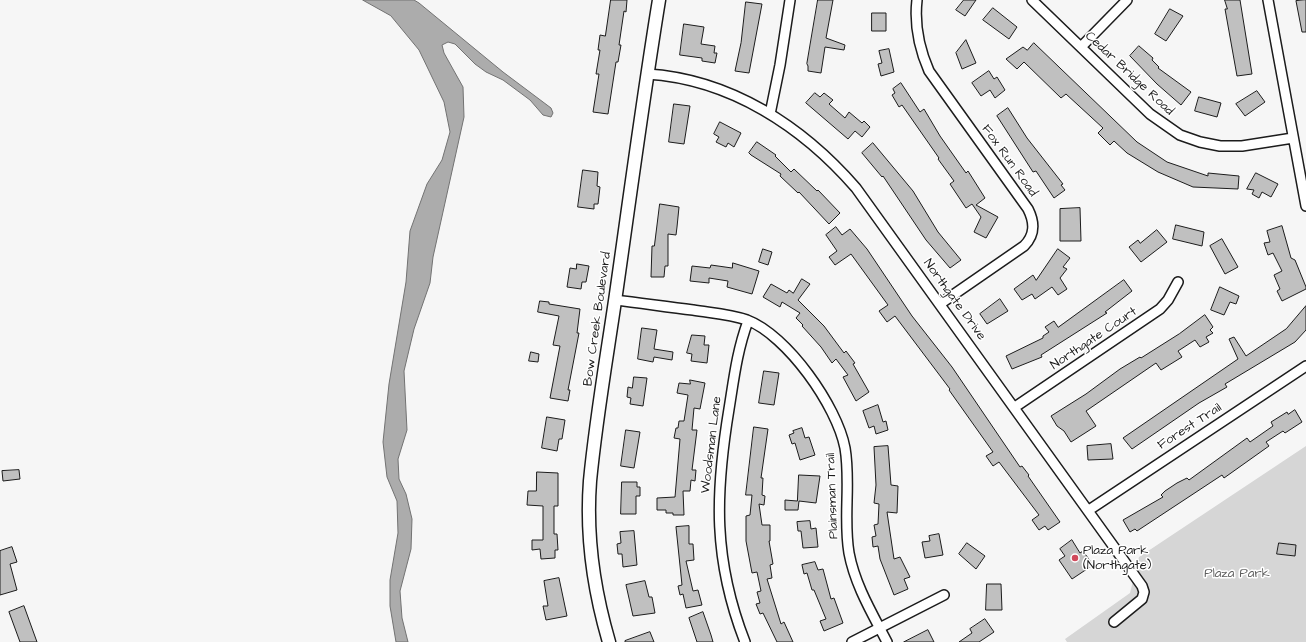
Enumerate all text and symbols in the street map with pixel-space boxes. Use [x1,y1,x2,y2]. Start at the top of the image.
street label: Cedar Bridge Road [1081,29,1177,119]
street label: Fox Run Road [978,122,1040,200]
street label: Bow Creek Boulevard [581,251,615,387]
street label: Northgate Drive [919,256,989,344]
street label: Northgate Court [1048,304,1140,374]
street label: Woodsman Lane [698,396,726,494]
street label: Forest Trail [1155,400,1225,454]
street label: Plainsman Trail [824,453,842,539]
place label: Plaza Park (Northgate) [1083,543,1151,574]
marker: Plaza Park (Northgate) [1070,553,1080,563]
park label: Plaza Park [1204,566,1270,582]

